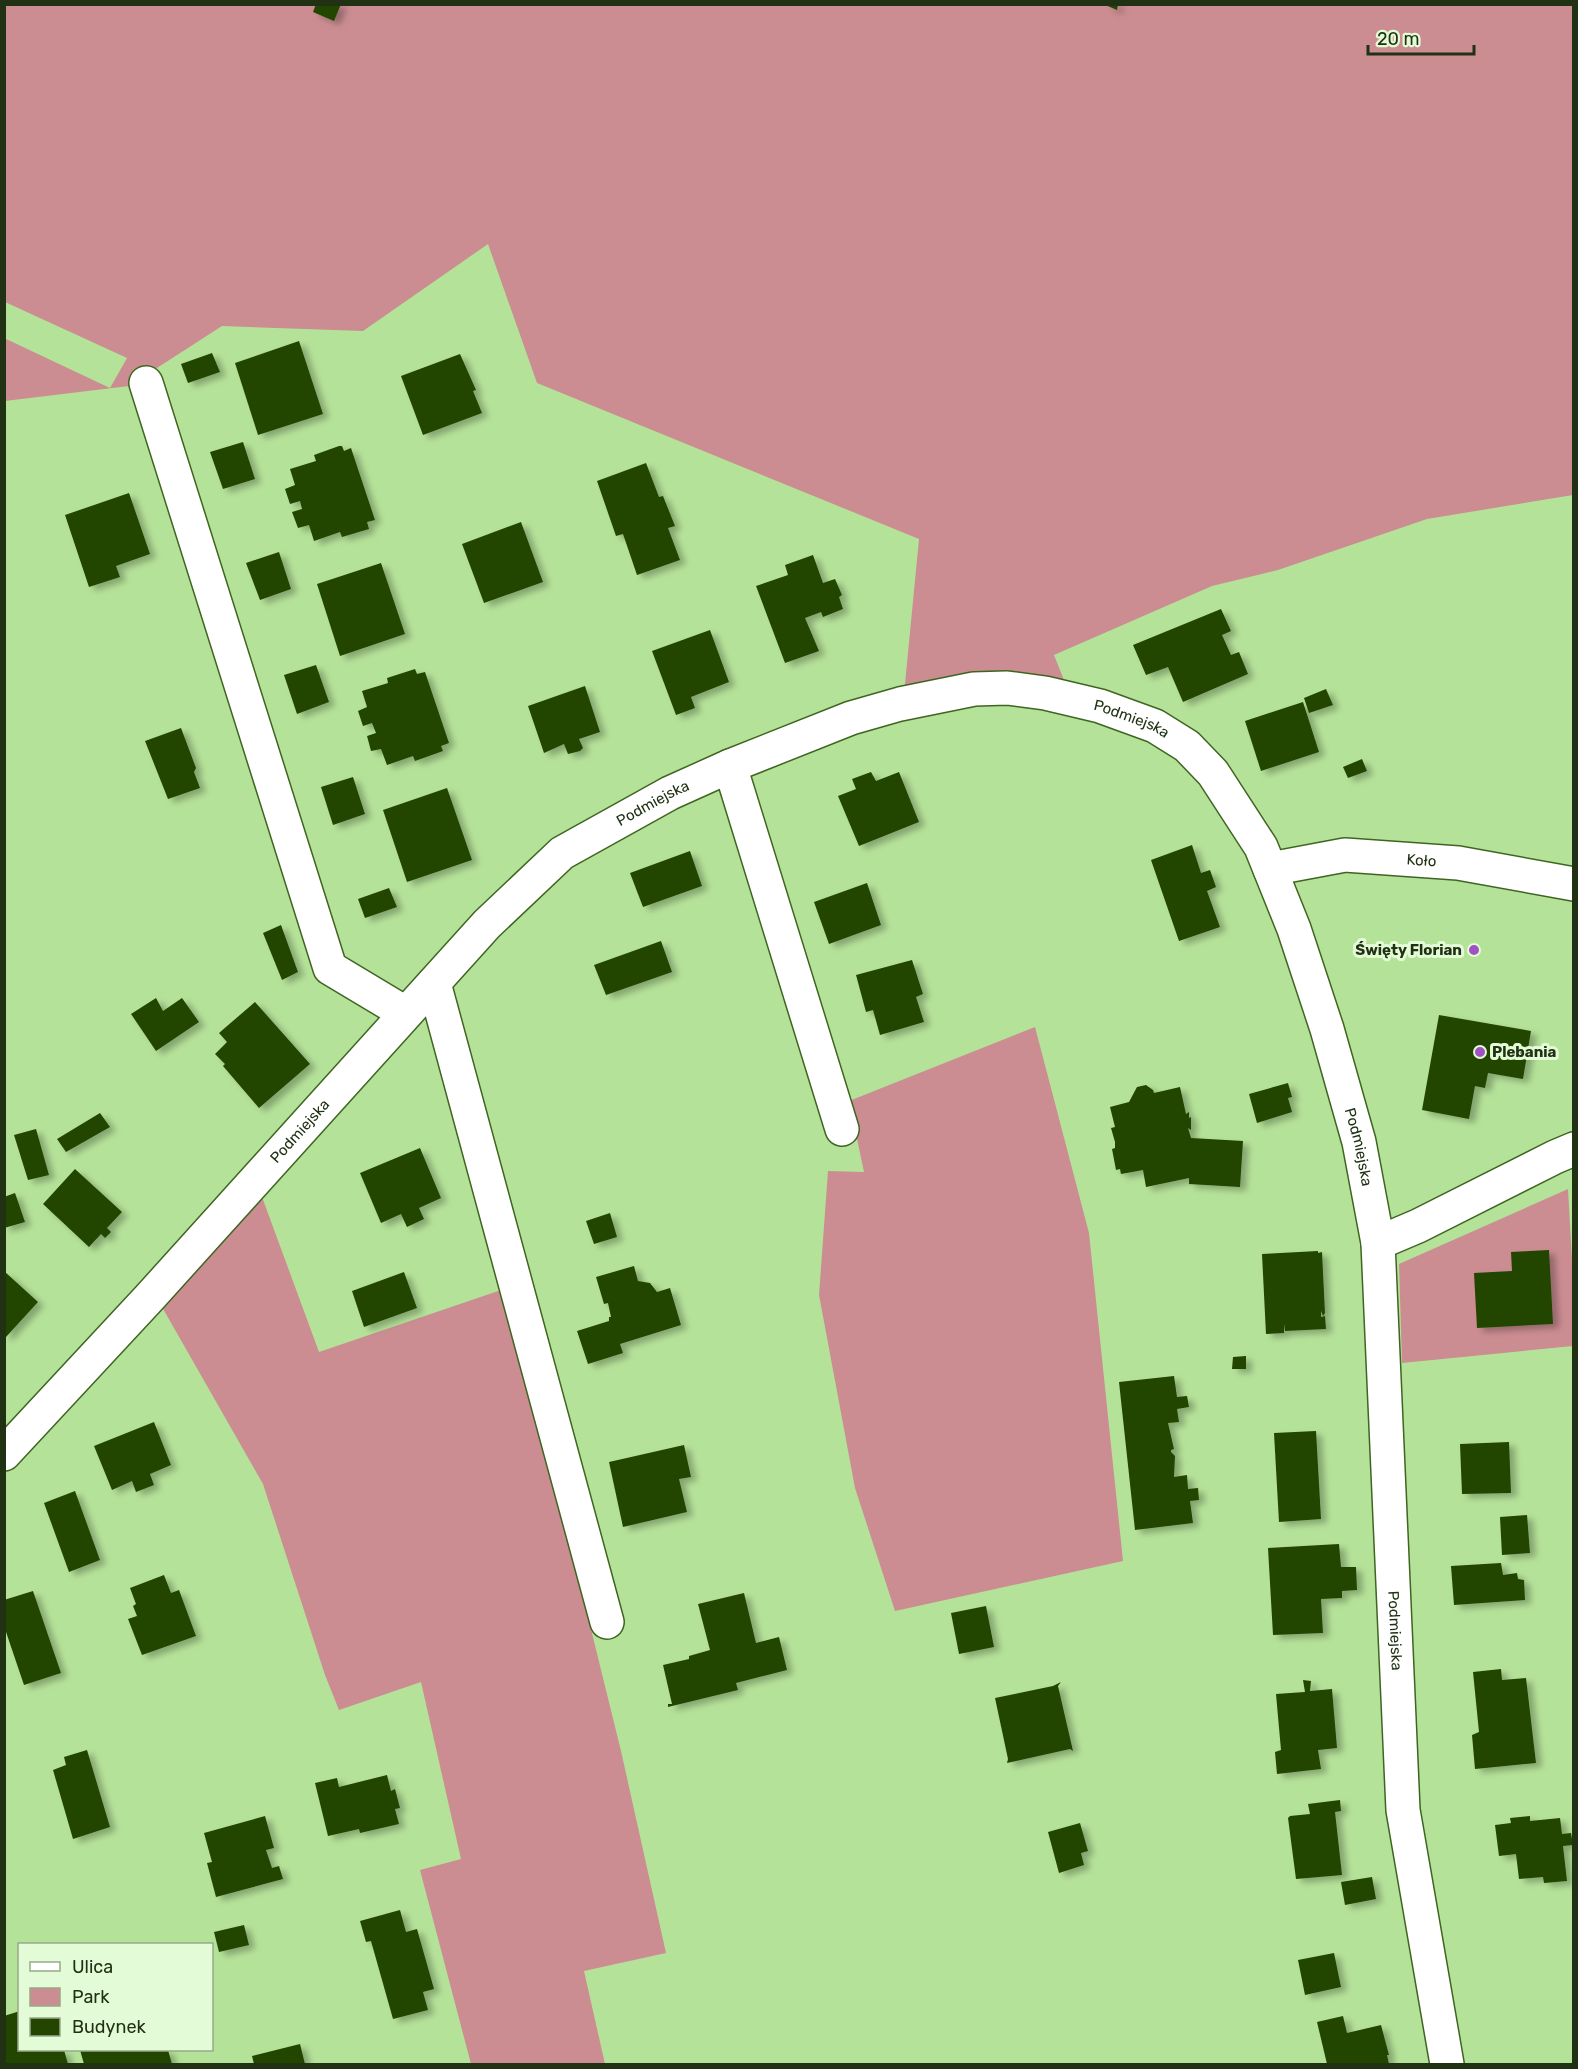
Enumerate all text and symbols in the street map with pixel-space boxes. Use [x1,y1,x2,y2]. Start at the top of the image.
scale bar [1368,18,1474,56]
text: 20 m [1377,28,1419,50]
street label: Podmiejska [1092,696,1173,742]
street label: Podmiejska [613,777,692,830]
street label: Koło [1406,850,1437,870]
place label: Święty Florian [1355,941,1462,959]
marker: Święty Florian [1467,943,1481,957]
place label: Plebania [1492,1043,1557,1061]
marker: Plebania [1473,1045,1487,1059]
street label: Podmiejska [266,1095,333,1167]
street label: Podmiejska [1341,1106,1376,1188]
street label: Podmiejska [1384,1590,1406,1671]
legend [18,1943,213,2051]
text: Ulica [72,1956,113,1978]
text: Park [72,1986,110,2008]
text: Budynek [72,2016,146,2038]

